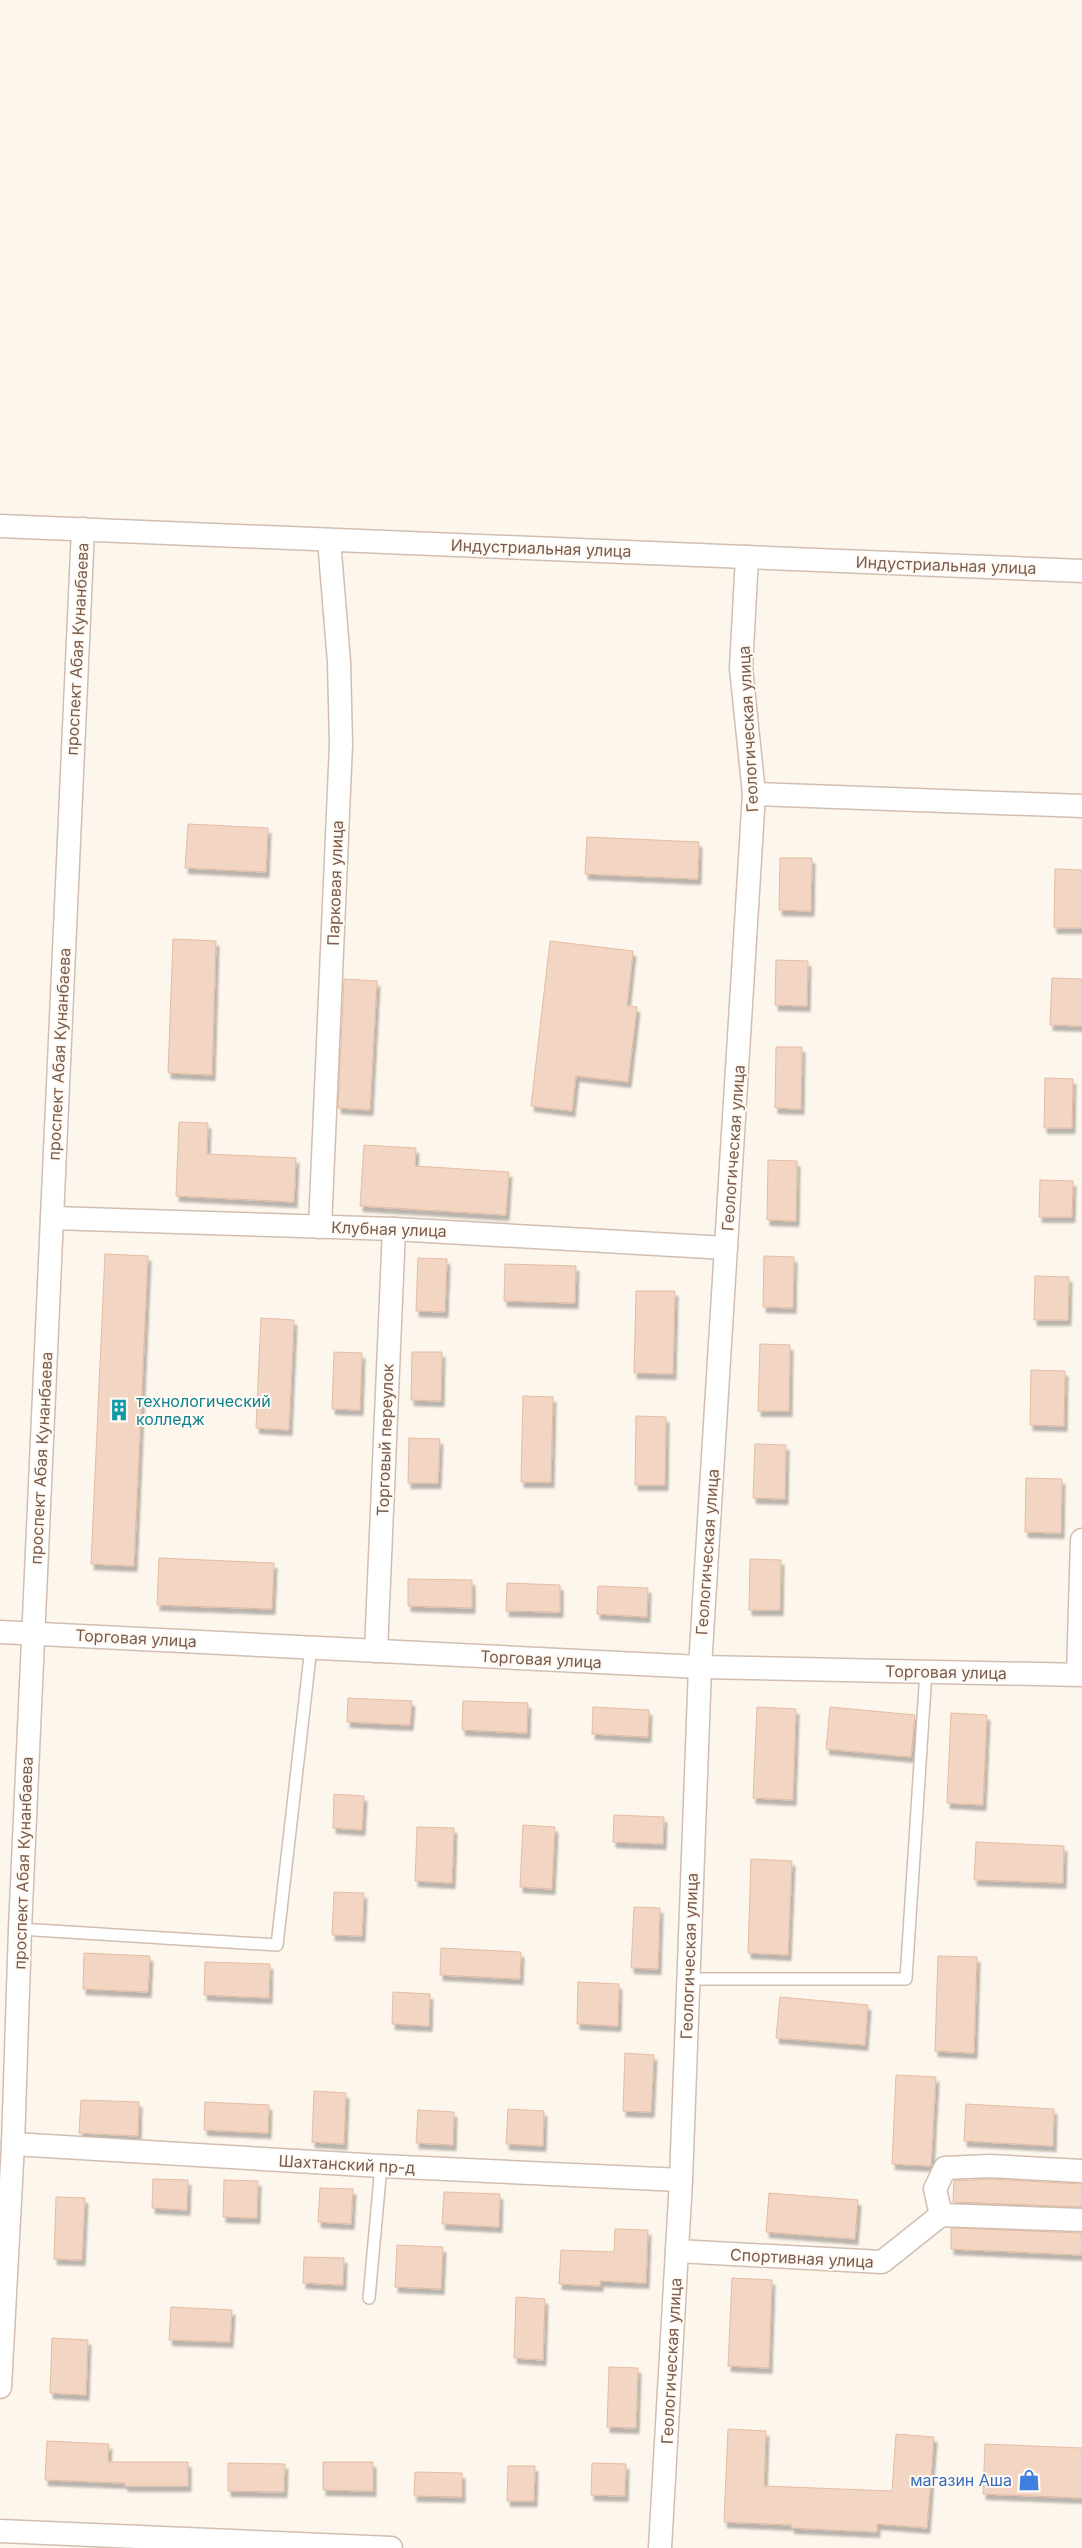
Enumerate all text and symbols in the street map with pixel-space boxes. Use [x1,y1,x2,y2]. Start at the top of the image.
street label: Индустриальная улица [450,535,632,561]
street label: проспект Абая Кунанбаева [61,542,93,756]
street label: Индустриальная улица [855,552,1037,578]
street label: Геологическая улица [734,645,762,813]
street label: Парковая улица [323,820,347,946]
street label: проспект Абая Кунанбаева [43,947,75,1161]
street label: Геологическая улица [717,1064,749,1232]
street label: Клубная улица [331,1217,447,1241]
street label: проспект Абая Кунанбаева [25,1351,57,1565]
street label: Торговый переулок [372,1363,398,1517]
place label: технологический колледж [136,1391,271,1429]
building icon: технологический колледж [106,1397,132,1423]
street label: Геологическая улица [691,1468,723,1636]
street label: Торговая улица [75,1625,197,1651]
street label: Торговая улица [480,1646,602,1672]
street label: Торговая улица [885,1661,1007,1683]
street label: проспект Абая Кунанбаева [9,1756,37,1970]
street label: Геологическая улица [676,1872,702,2040]
street label: Шахтанский пр-д [278,2150,416,2178]
street label: Спортивная улица [730,2244,874,2272]
street label: Геологическая улица [657,2277,685,2445]
shop icon: магазин Аша [1016,2467,1042,2493]
place label: магазин Аша [910,2470,1012,2490]

